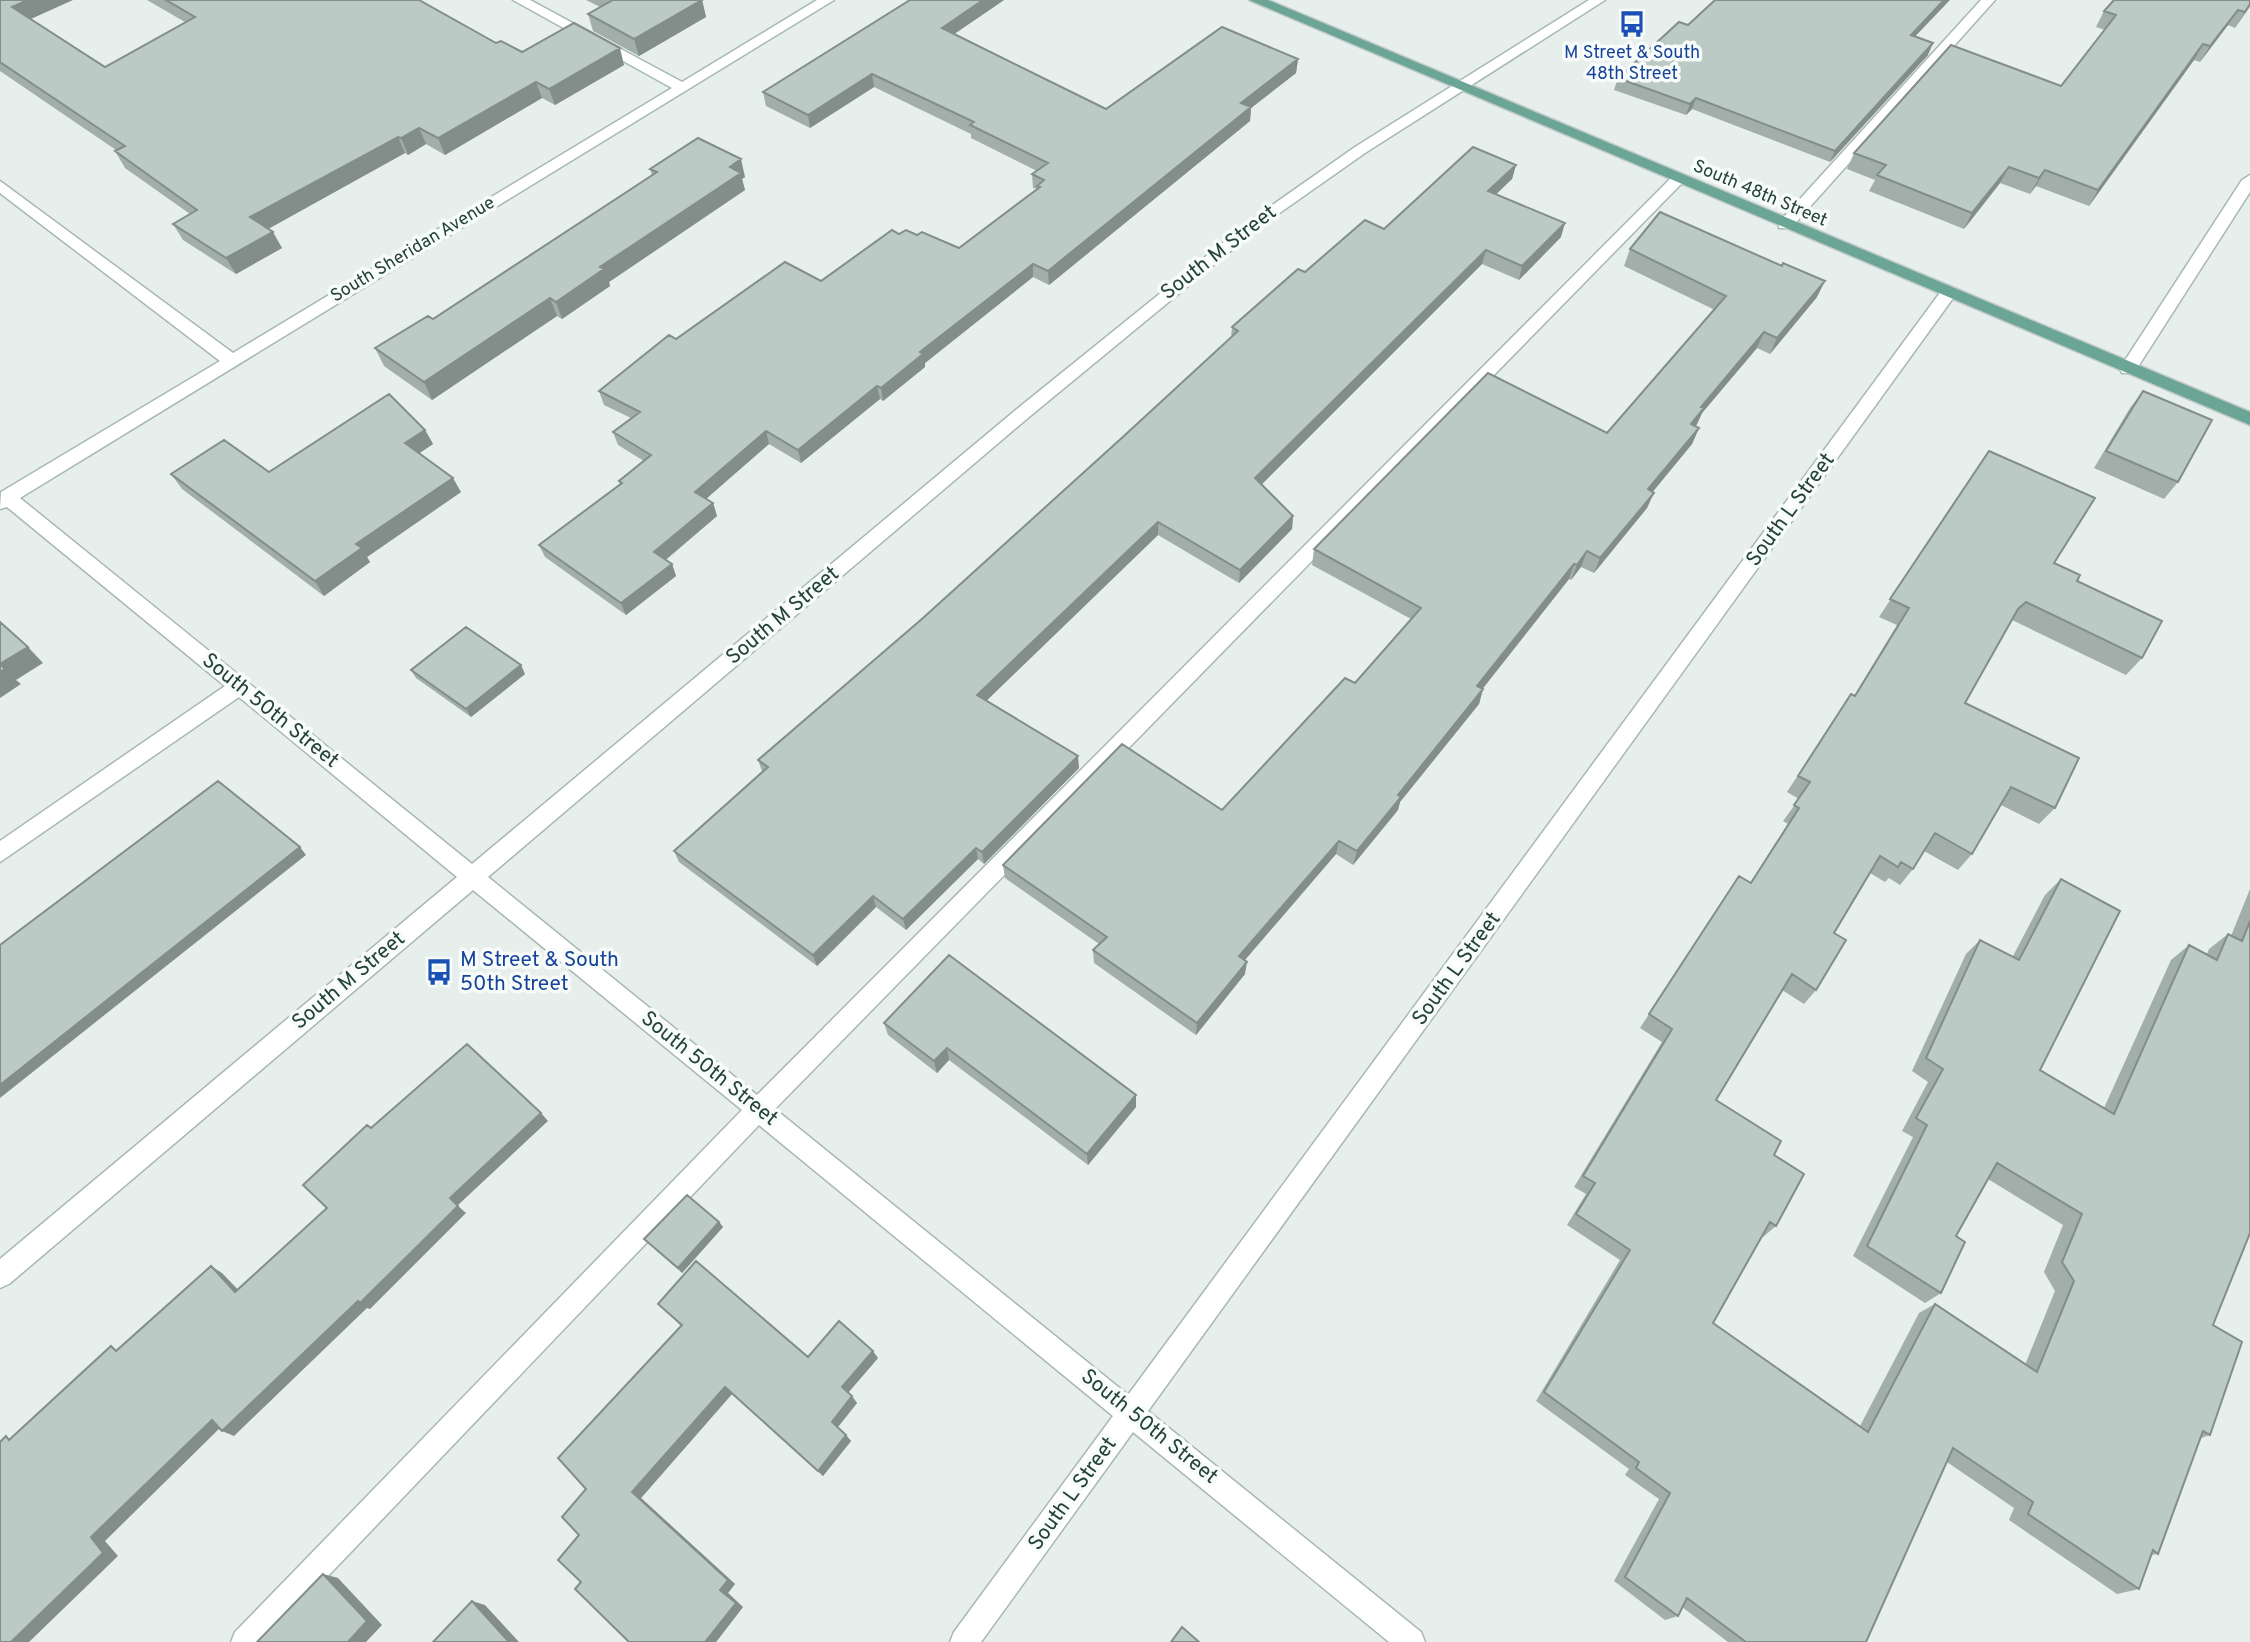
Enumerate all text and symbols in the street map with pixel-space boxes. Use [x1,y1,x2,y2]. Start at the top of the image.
bus stop icon: M Street & South 48th Street [1617,9,1647,39]
place label: M Street & South 48th Street [1564,42,1700,86]
street label: South 48th Street [1689,155,1831,233]
street label: South Sheridan Avenue [327,192,499,308]
street label: South M Street [1156,199,1282,307]
street label: South L Street [1741,448,1841,572]
street label: South M Street [721,561,845,671]
street label: South 50th Street [196,647,344,775]
street label: South L Street [1407,907,1507,1031]
street label: South M Street [287,926,411,1036]
place label: M Street & South 50th Street [460,947,619,998]
bus stop icon: M Street & South 50th Street [424,957,454,987]
street label: South 50th Street [635,1005,783,1133]
street label: South 50th Street [1075,1363,1223,1491]
street label: South L Street [1023,1432,1123,1556]

